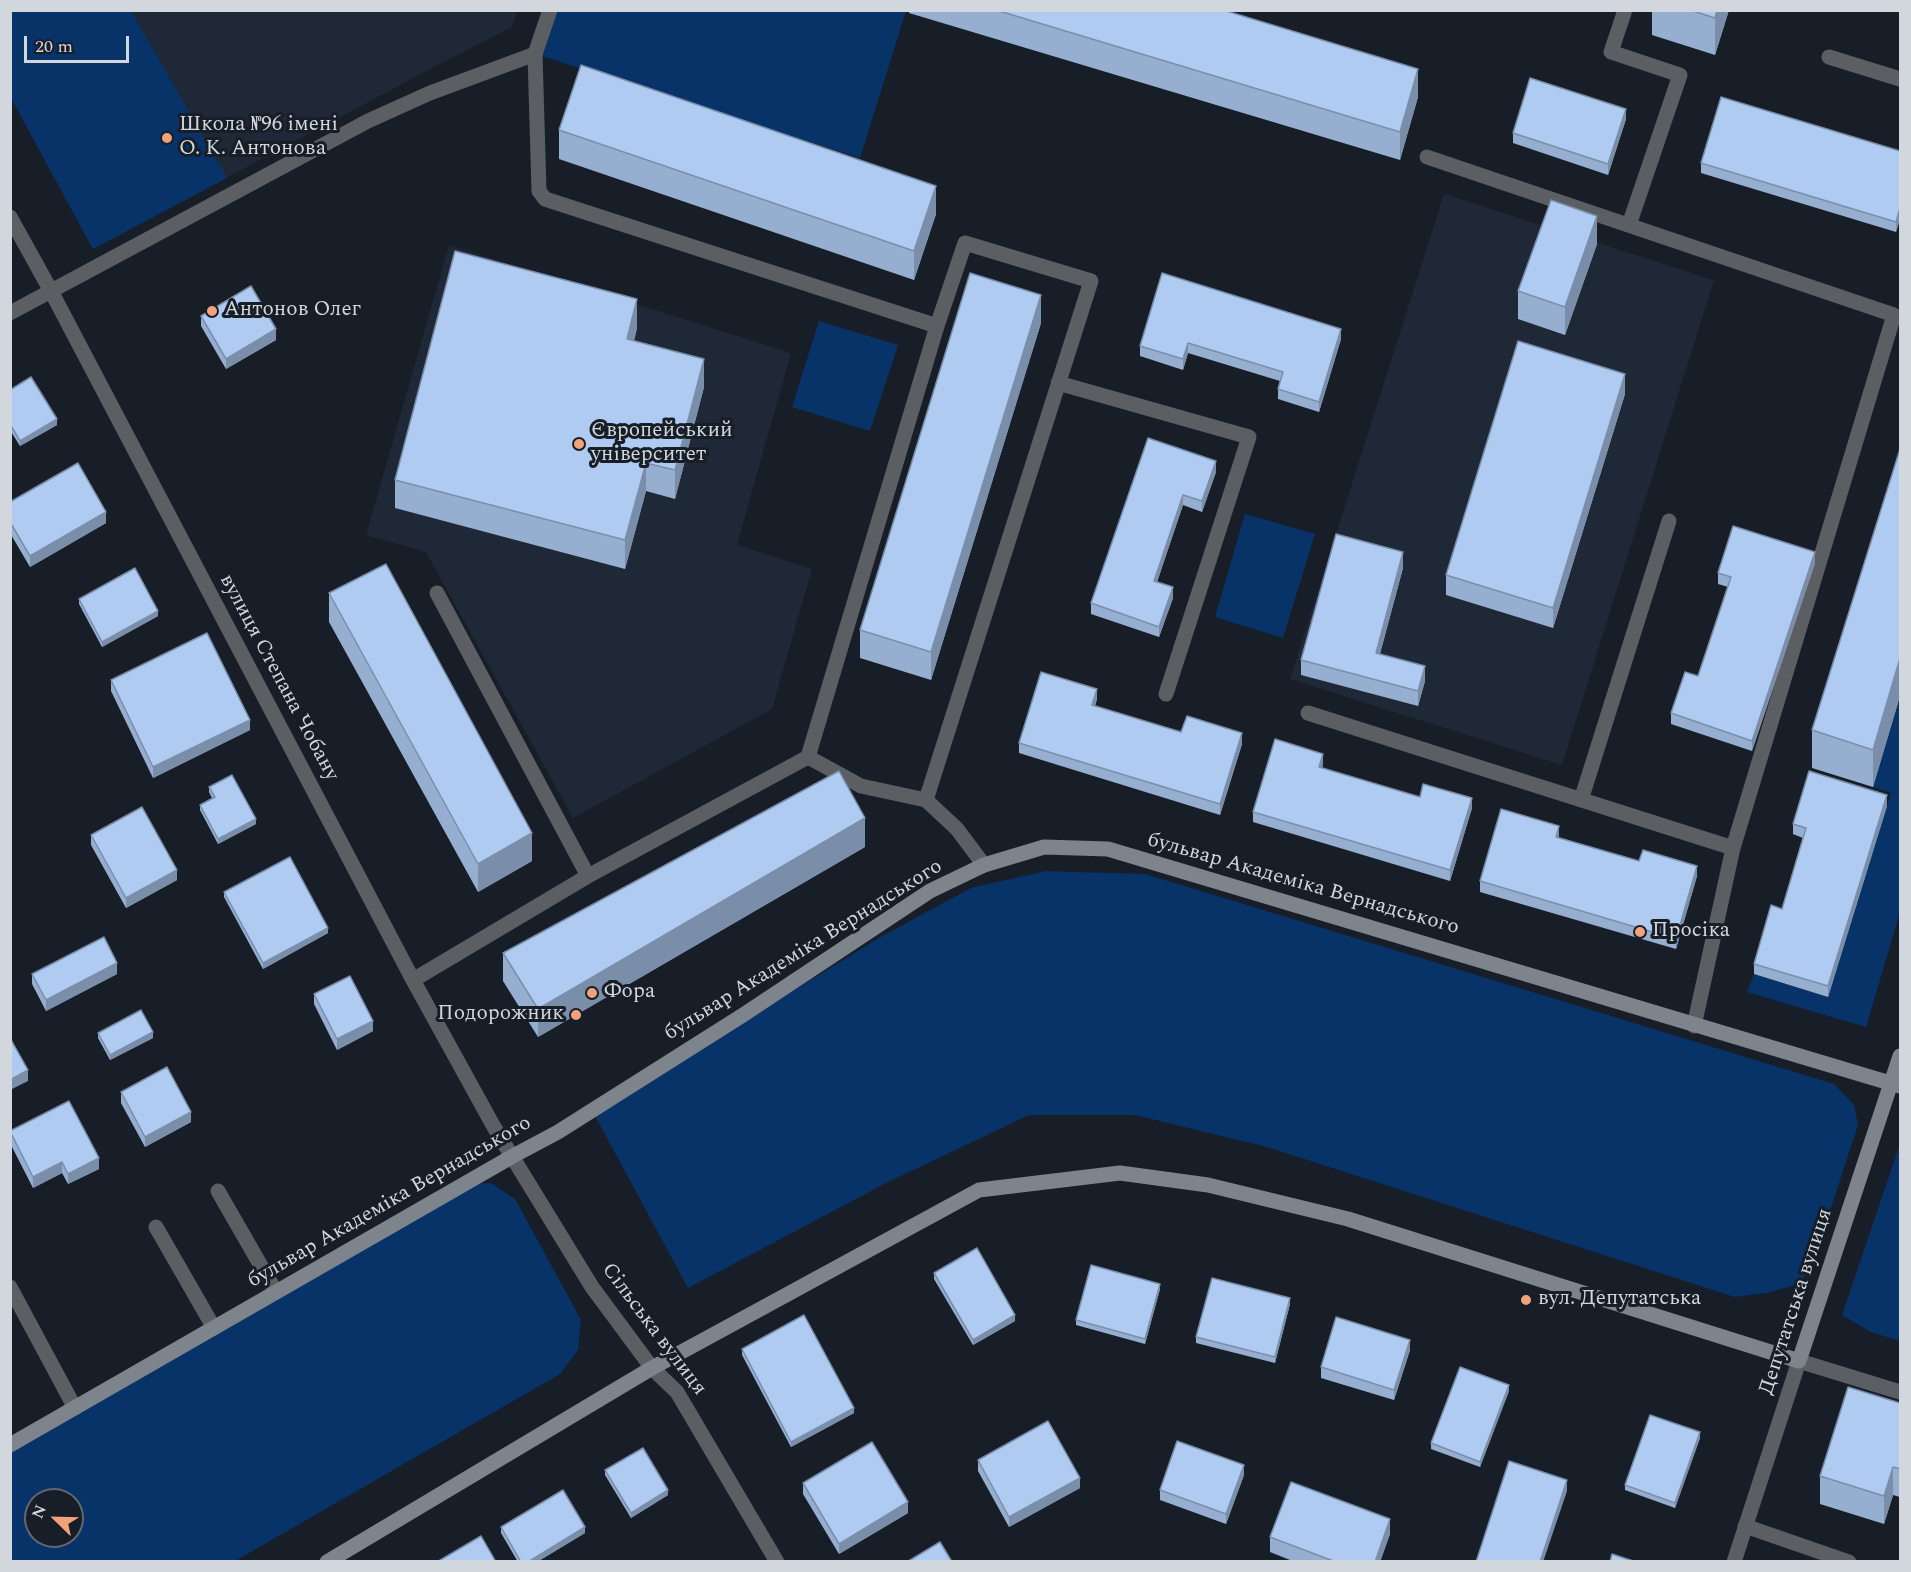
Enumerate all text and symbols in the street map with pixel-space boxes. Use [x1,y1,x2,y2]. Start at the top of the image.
scale bar [27,24,132,62]
text: 20 m [35,33,73,60]
place label: Школа №96 імені О. К. Антонова [179,113,338,163]
marker: Школа №96 імені О. К. Антонова [160,131,174,145]
place label: Антонов Олег [224,298,361,324]
marker: Антонов Олег [205,304,219,318]
place label: Європейський університет [591,419,733,469]
marker: Європейський університет [572,437,586,451]
street label: вулиця Степана Чобану [213,570,343,786]
street label: бульвар Академіка Вернадського [1144,828,1462,942]
street label: бульвар Академіка Вернадського [660,855,948,1047]
place label: Просіка [1652,919,1730,945]
marker: Просіка [1633,925,1647,939]
place label: Фора [604,980,655,1006]
marker: Фора [585,986,599,1000]
place label: Подорожник [437,1002,564,1028]
marker: Подорожник [569,1008,583,1022]
street label: бульвар Академіка Вернадського [244,1111,536,1295]
street label: Депутатська вулиця [1755,1206,1839,1398]
street label: Сільська вулиця [595,1259,711,1401]
place label: вул. Депутатська [1538,1287,1701,1313]
marker: вул. Депутатська [1519,1293,1533,1307]
north arrow [24,1488,84,1548]
text: N [26,1501,53,1522]

